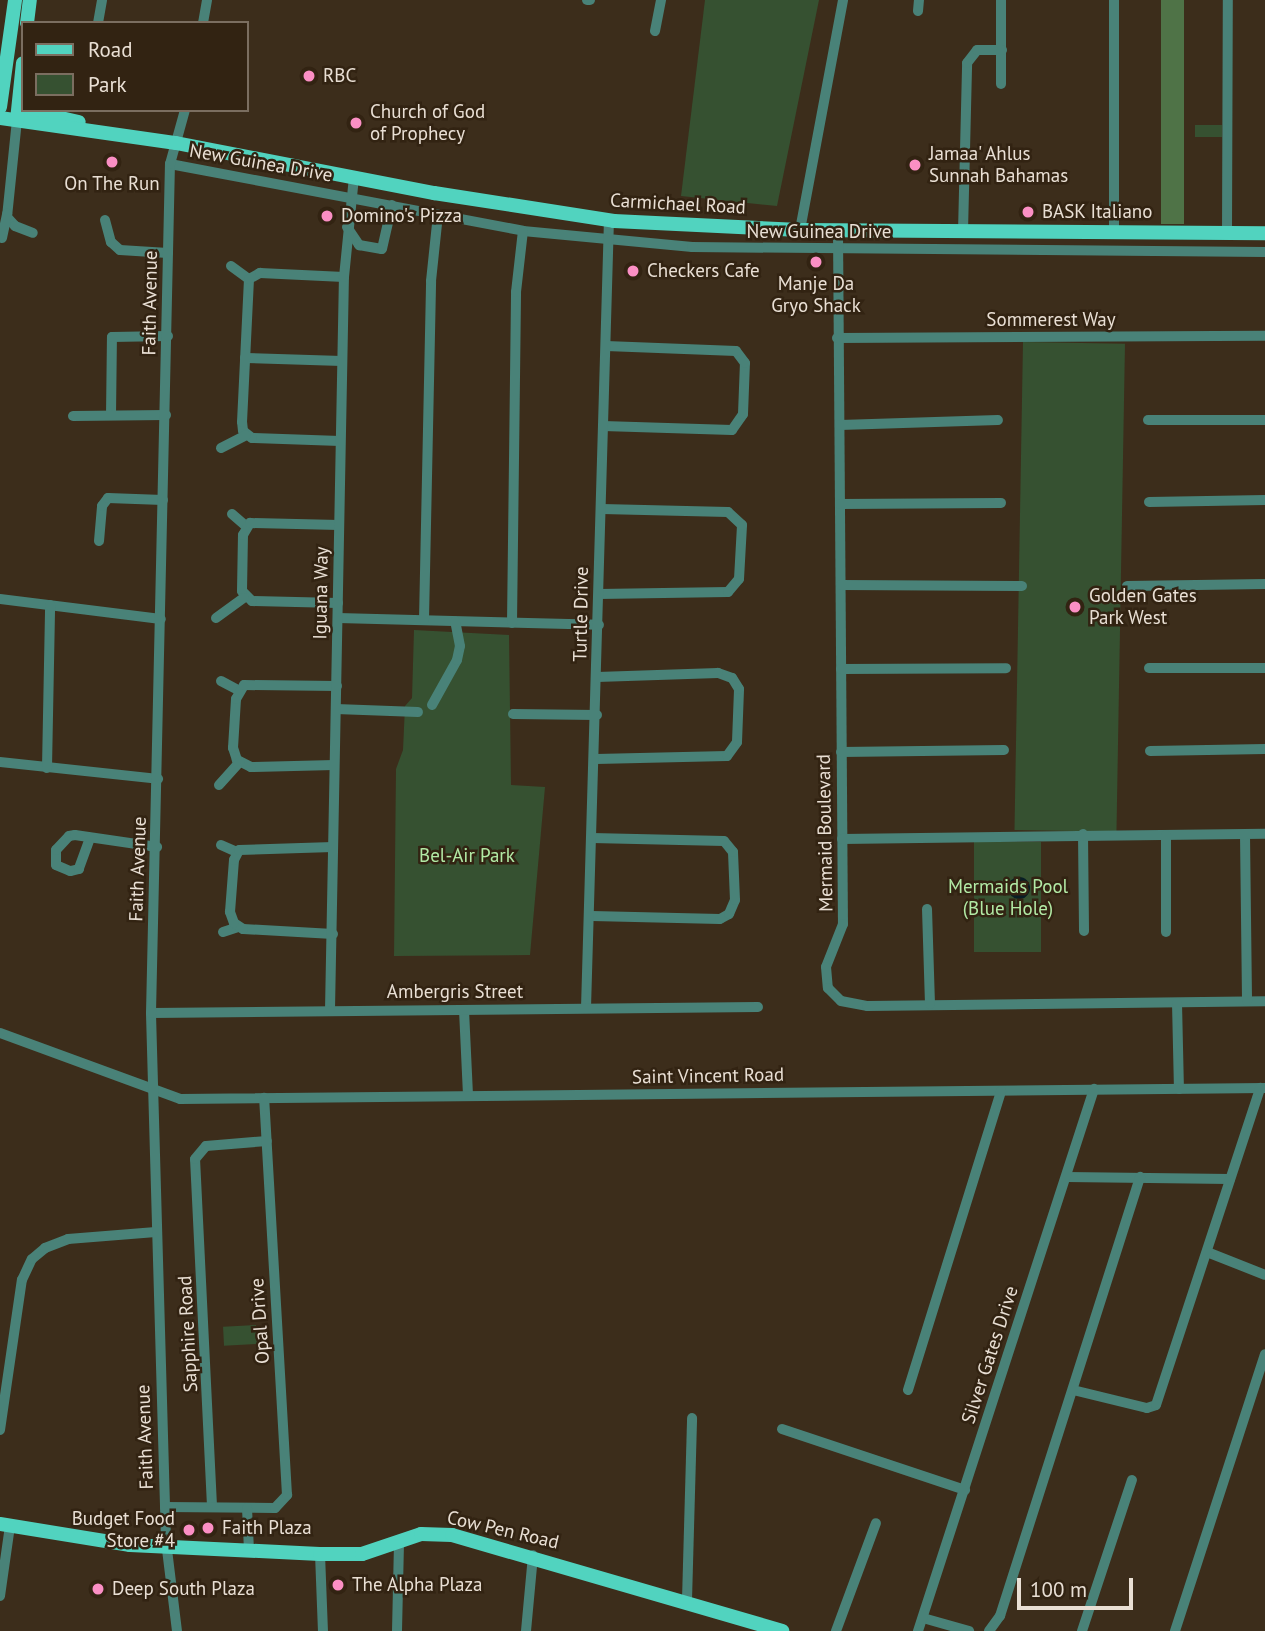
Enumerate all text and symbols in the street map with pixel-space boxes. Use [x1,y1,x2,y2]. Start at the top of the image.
legend [21,21,248,112]
text: Road [88,36,132,63]
place label: RBC [323,65,356,87]
marker: RBC [301,68,317,84]
text: Park [88,71,127,98]
place label: Church of God of Prophecy [370,101,485,145]
marker: Church of God of Prophecy [348,115,364,131]
street label: New Guinea Drive [187,139,335,187]
place label: Jamaa' Ahlus Sunnah Bahamas [929,143,1068,187]
marker: On The Run [104,154,120,170]
marker: Jamaa' Ahlus Sunnah Bahamas [907,157,923,173]
place label: On The Run [64,173,160,195]
street label: Carmichael Road [610,189,746,219]
place label: BASK Italiano [1042,201,1153,223]
marker: BASK Italiano [1020,204,1036,220]
place label: Domino's Pizza [341,205,462,227]
marker: Domino's Pizza [319,208,335,224]
street label: New Guinea Drive [746,221,892,243]
street label: Faith Avenue [138,250,162,356]
marker: Manje Da Gryo Shack [808,254,824,270]
place label: Checkers Cafe [647,260,760,282]
marker: Checkers Cafe [625,263,641,279]
place label: Manje Da Gryo Shack [771,273,861,317]
street label: Sommerest Way [986,309,1116,331]
street label: Iguana Way [309,546,333,640]
street label: Turtle Drive [569,566,593,662]
place label: Golden Gates Park West [1089,585,1197,629]
marker: Golden Gates Park West [1067,599,1083,615]
street label: Mermaid Boulevard [812,754,838,912]
street label: Faith Avenue [125,816,151,922]
park label: Bel-Air Park [419,845,515,867]
park label: Mermaids Pool (Blue Hole) [948,876,1068,920]
street label: Ambergris Street [387,981,523,1003]
street label: Saint Vincent Road [631,1063,785,1089]
street label: Sapphire Road [174,1275,202,1393]
street label: Opal Drive [246,1277,274,1365]
street label: Silver Gates Drive [957,1283,1023,1427]
street label: Faith Avenue [132,1384,158,1490]
street label: Cow Pen Road [445,1506,561,1554]
place label: Budget Food Store #4 [72,1508,175,1552]
place label: Faith Plaza [222,1517,312,1539]
marker: Faith Plaza [200,1520,216,1536]
marker: Budget Food Store #4 [181,1522,197,1538]
scale bar [1020,1564,1136,1608]
place label: The Alpha Plaza [352,1574,483,1596]
text: 100 m [1030,1576,1087,1603]
marker: The Alpha Plaza [330,1577,346,1593]
place label: Deep South Plaza [112,1578,255,1600]
marker: Deep South Plaza [90,1581,106,1597]

